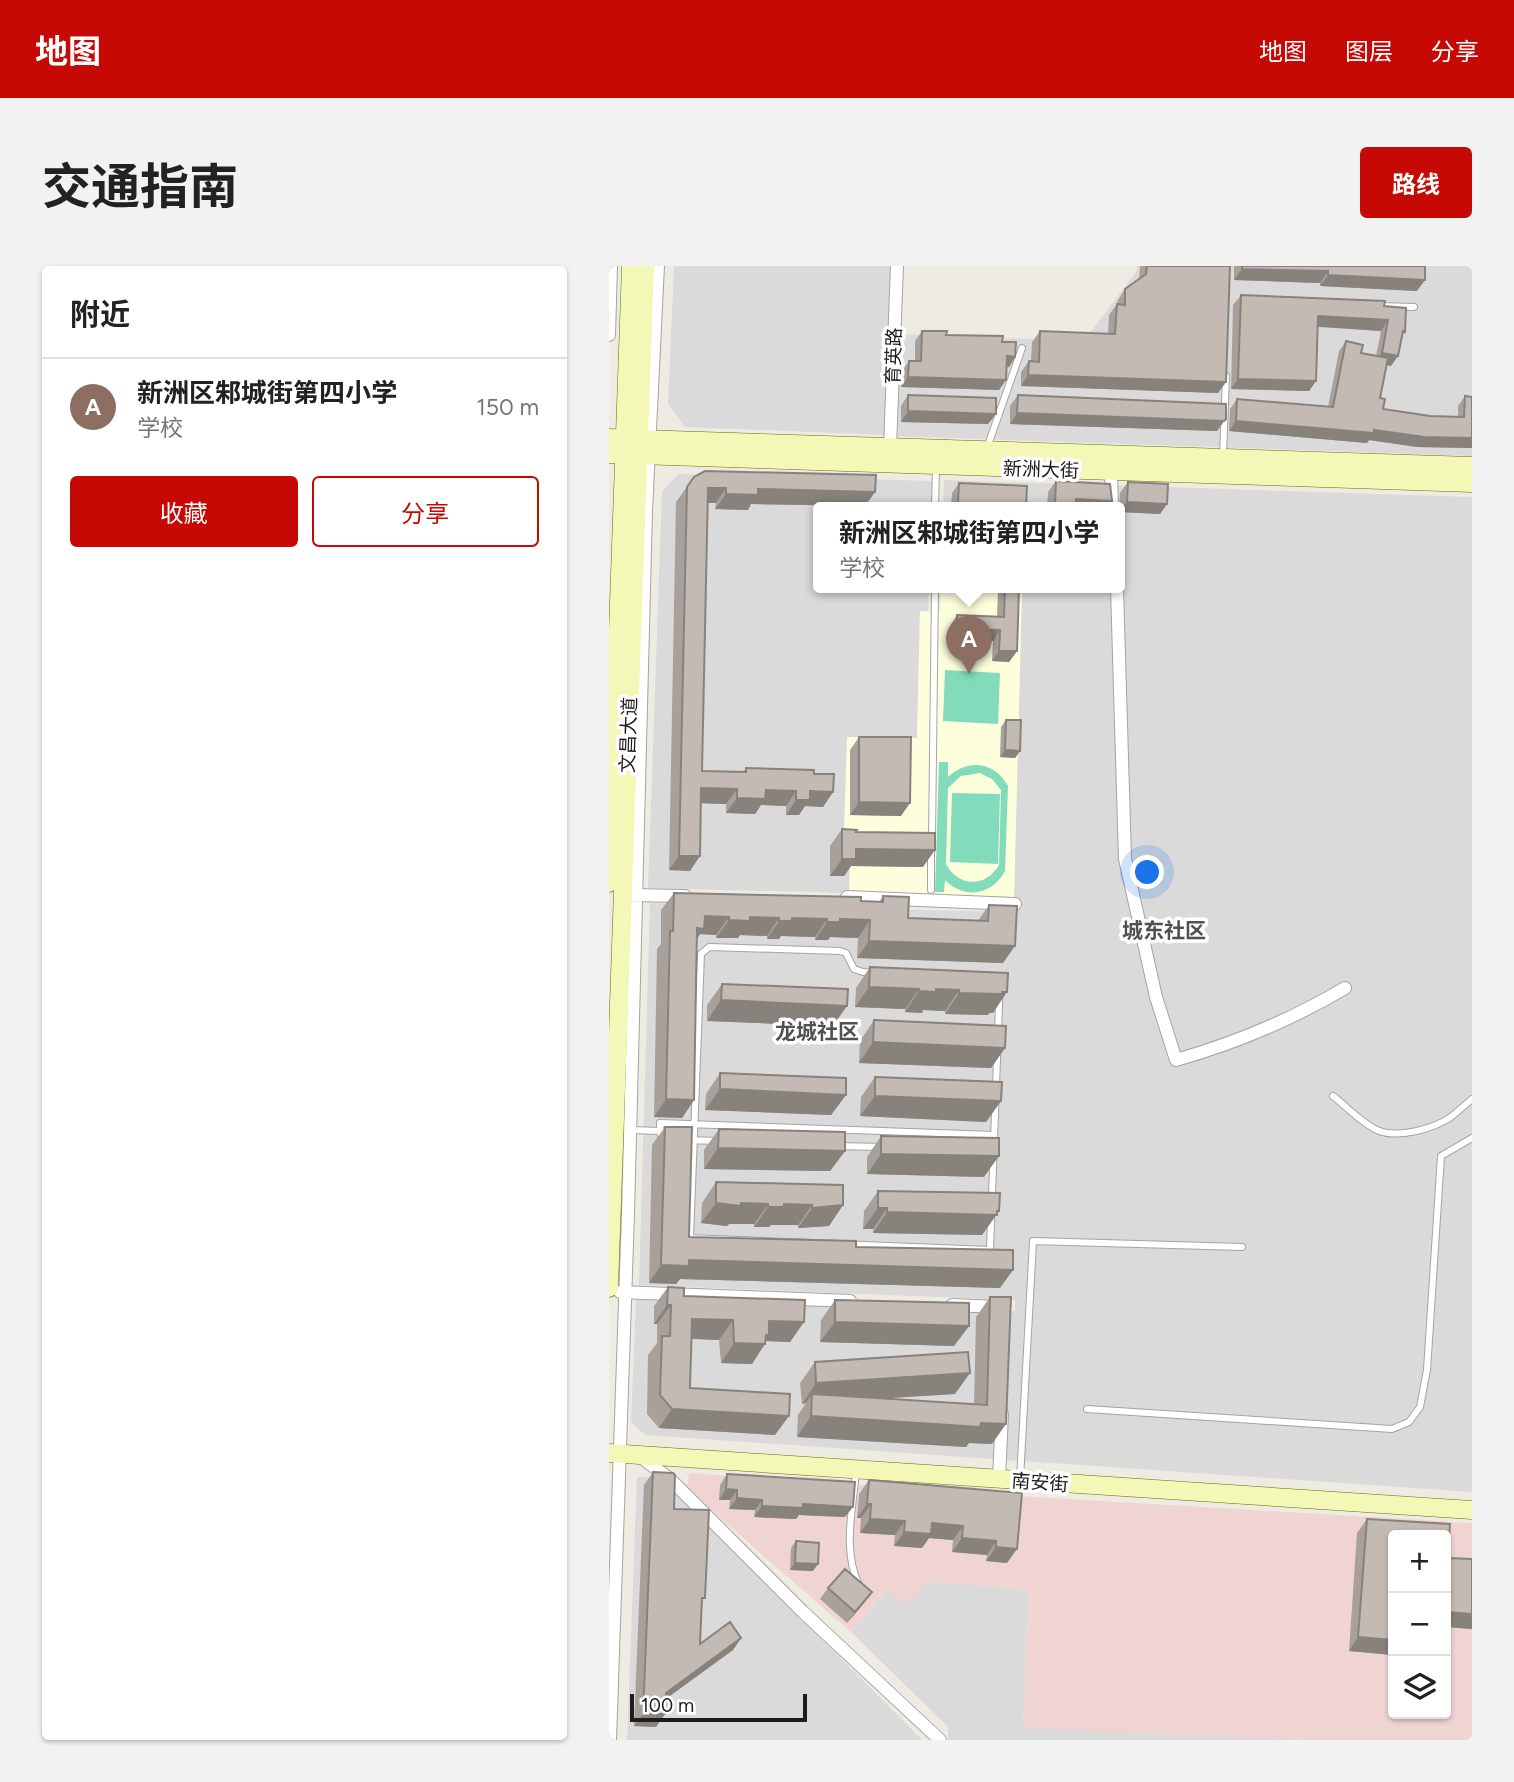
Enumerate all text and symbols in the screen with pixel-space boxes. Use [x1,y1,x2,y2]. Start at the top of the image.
text: 地图 [35,32,101,71]
text: 地图 [1259,37,1307,66]
text: 图层 [1345,37,1393,66]
text: 分享 [1431,37,1479,66]
button: 路线 [1360,147,1472,218]
text: 交通指南 [42,157,238,216]
text: 附近 [70,296,130,333]
street label: 育英路 [881,327,906,385]
text: 新洲区邾城街第四小学 [137,377,397,409]
text: A [85,393,101,421]
text: 150 m [476,393,539,421]
text: 学校 [137,414,183,442]
street label: 新洲大街 [1003,457,1079,482]
button: 收藏 [70,476,298,547]
button: 分享 [312,476,539,547]
popup [813,502,1125,593]
text: 新洲区邾城街第四小学 [839,517,1099,549]
text: 学校 [839,554,885,582]
pin: A [946,616,992,674]
street label: 文昌大道 [616,697,641,773]
your location [1130,855,1164,889]
district label: 城东社区 [1122,918,1206,943]
district label: 龙城社区 [775,1019,859,1044]
street label: 南安街 [1011,1469,1069,1496]
map controls [1388,1530,1451,1719]
button: + [1388,1530,1451,1593]
button: − [1388,1593,1451,1656]
button: layers [1388,1656,1451,1719]
scale bar [630,1691,807,1723]
text: 100 m [641,1694,694,1717]

